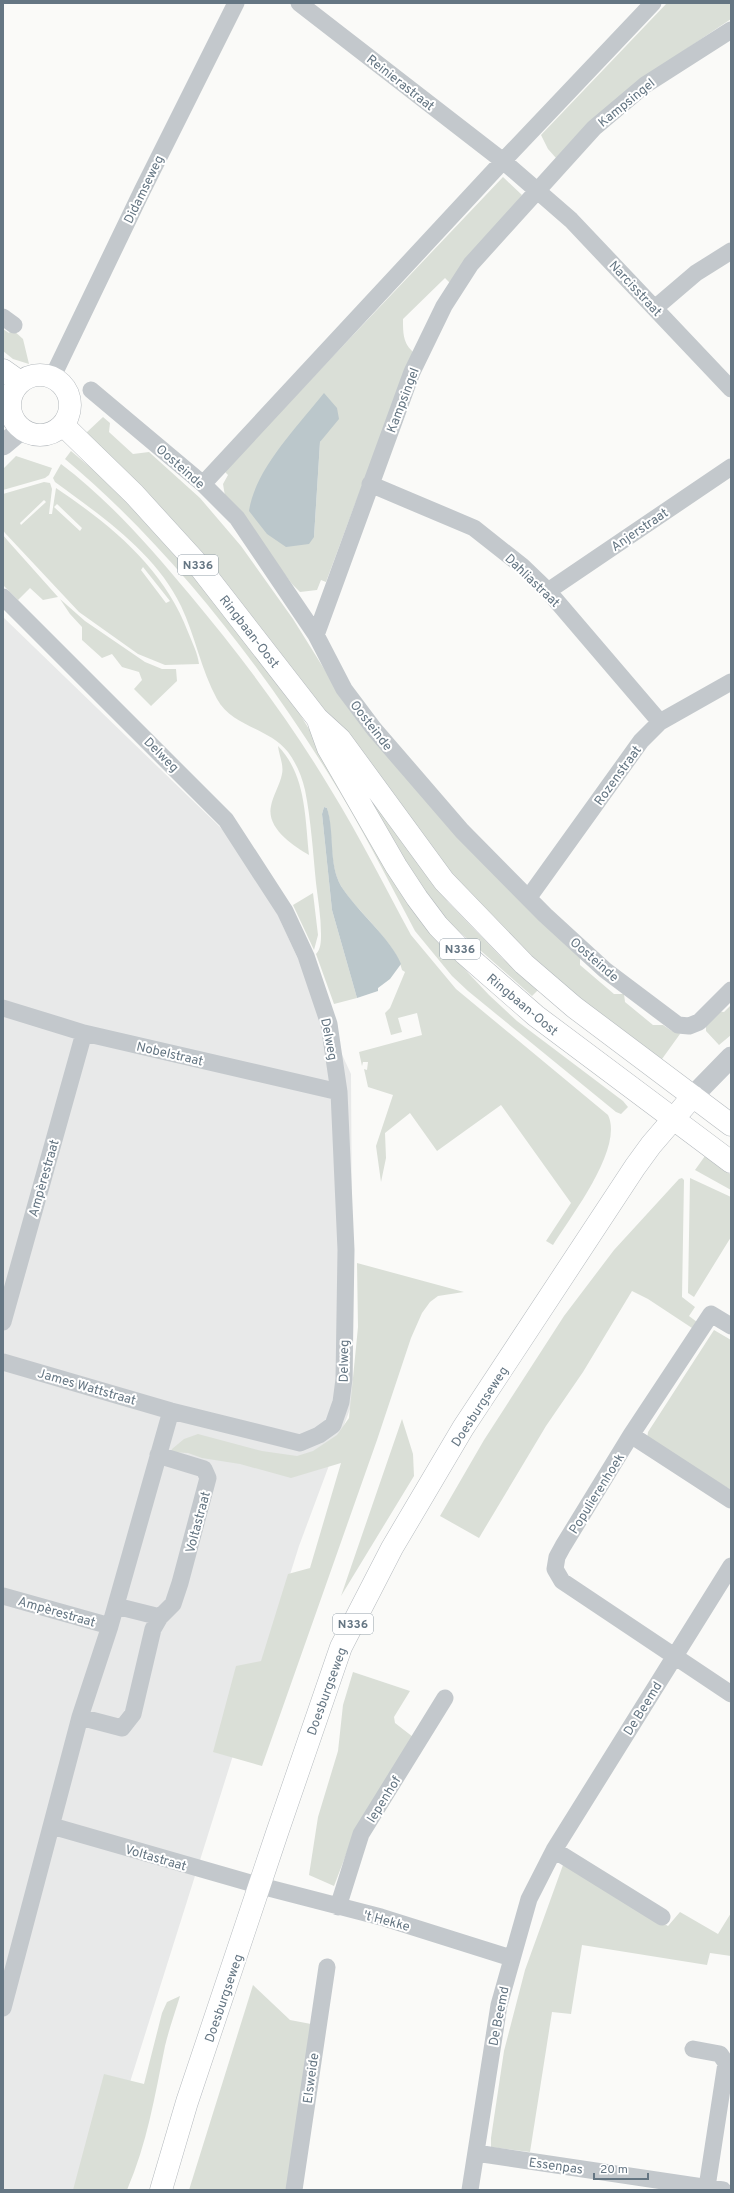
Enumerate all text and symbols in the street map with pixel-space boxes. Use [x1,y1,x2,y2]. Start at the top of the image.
street label: Reinierastraat [363,52,437,115]
street label: Kampsingel [596,76,659,131]
street label: Didamseweg [121,153,168,227]
street label: Narcisstraat [605,258,664,321]
street label: Kampsingel [384,366,424,435]
street label: Oosteinde [152,442,207,493]
street label: Anjerstraat [608,506,672,556]
street label: Dahliastraat [501,551,562,612]
road number: N336 [178,555,218,575]
street label: Ringbaan-Oost [215,593,282,672]
street label: Oosteinde [346,698,395,755]
street label: Delweg [140,735,181,776]
street label: Rozenstraat [592,743,646,809]
street label: Oosteinde [566,935,621,986]
road number: N336 [440,939,480,959]
street label: Ringbaan-Oost [483,971,561,1040]
street label: Delweg [316,1017,340,1062]
street label: Nobelstraat [135,1040,205,1070]
street label: Ampèrestraat [26,1138,64,1219]
street label: Delweg [337,1339,353,1383]
street label: Doesburgseweg [449,1364,513,1450]
street label: James Wattstraat [35,1366,137,1410]
street label: Populierenhoek [567,1451,629,1537]
street label: Voltastraat [183,1490,215,1555]
street label: Ampèrestraat [16,1594,97,1632]
road number: N336 [333,1614,373,1634]
street label: Doesburgseweg [305,1645,351,1738]
street label: De Beemd [621,1679,666,1739]
street label: Iepenhof [364,1773,406,1826]
street label: Voltastraat [123,1843,188,1875]
street label: 't Hekke [362,1908,411,1936]
street label: Doesburgseweg [202,1952,248,2045]
street label: De Beemd [486,1985,514,2048]
street label: Elsweide [301,2052,323,2105]
street label: Essenpas [528,2155,584,2179]
scale bar [594,2155,648,2181]
text: 20 m [600,2162,628,2178]

